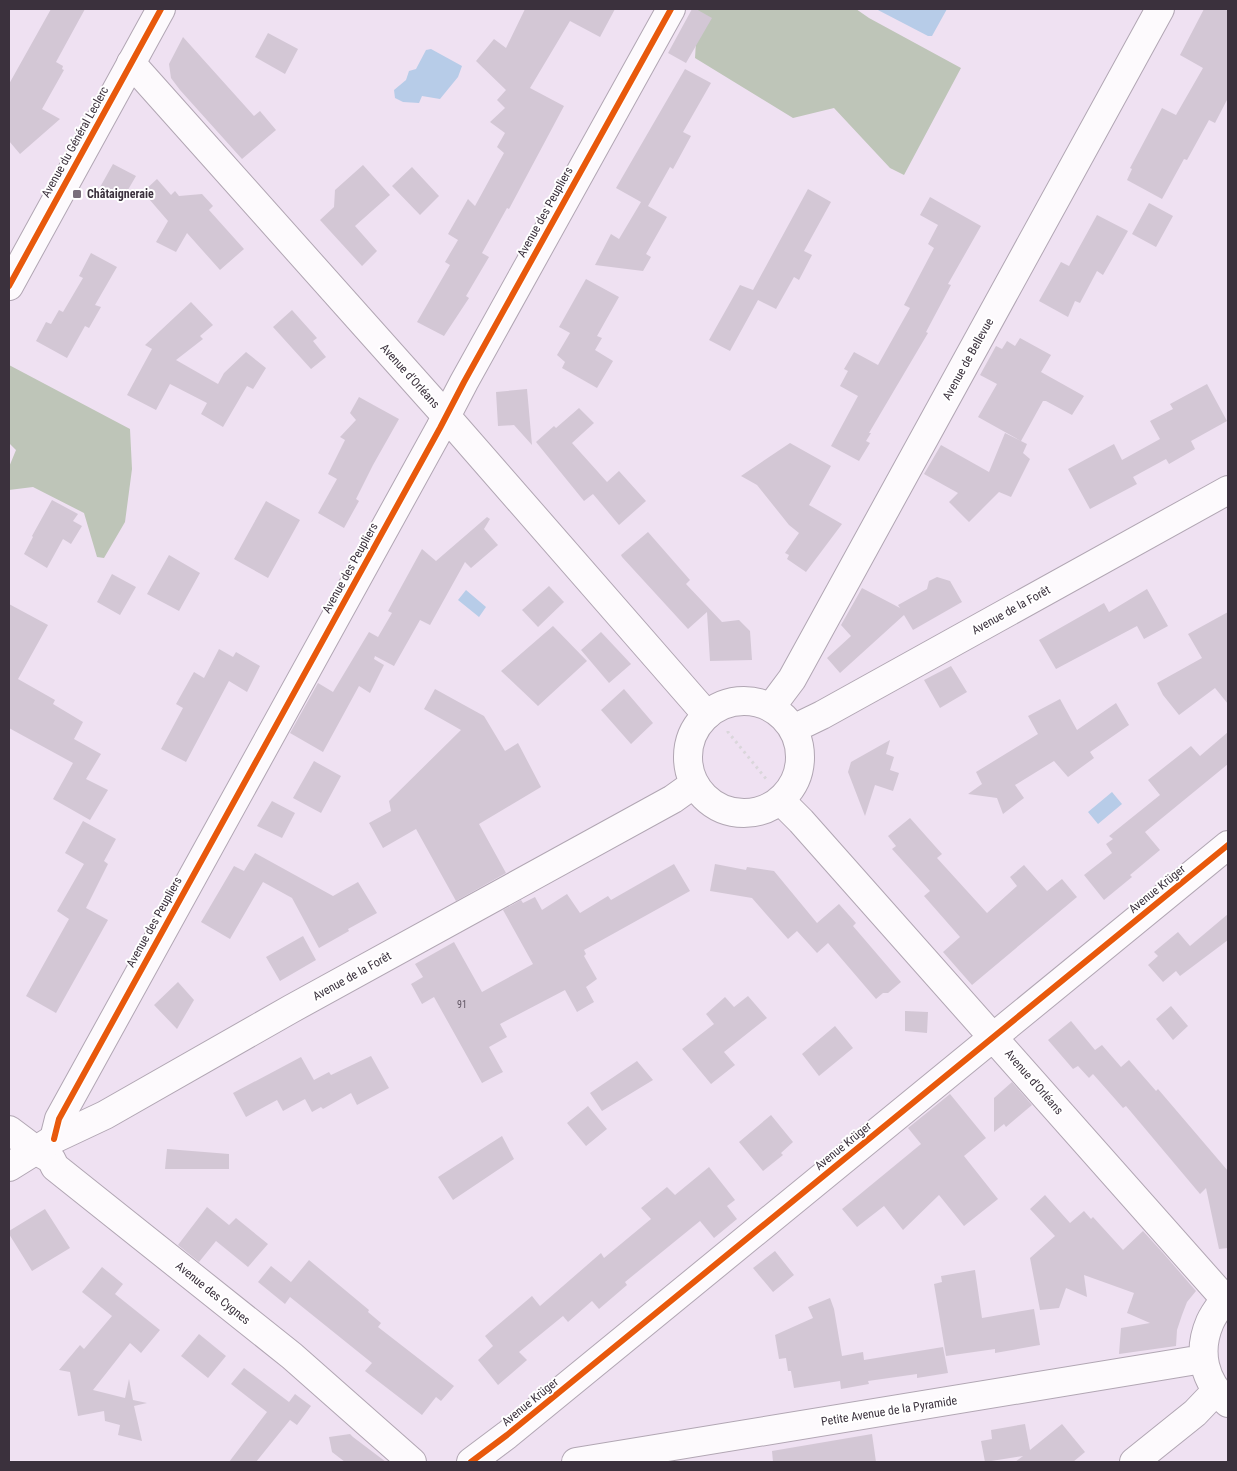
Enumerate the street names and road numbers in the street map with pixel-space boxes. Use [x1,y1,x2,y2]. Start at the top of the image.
street label: Avenue du Général Leclerc [39,84,112,200]
street label: Avenue des Peupliers [514,164,576,260]
street label: Avenue de Bellevue [940,315,996,402]
street label: Avenue d'Orléans [377,341,443,411]
street label: Avenue des Peupliers [319,520,381,616]
street label: Avenue de la Forêt [969,583,1053,637]
street label: Avenue Krüger [1126,862,1188,916]
street label: Avenue des Peupliers [123,874,185,970]
street label: Avenue de la Forêt [310,949,394,1003]
street label: Avenue d'Orléans [1002,1047,1066,1117]
street label: Avenue Krüger [812,1119,874,1173]
street label: Avenue des Cygnes [173,1259,253,1327]
street label: Avenue Krüger [499,1375,561,1429]
street label: Petite Avenue de la Pyramide [820,1393,958,1429]

